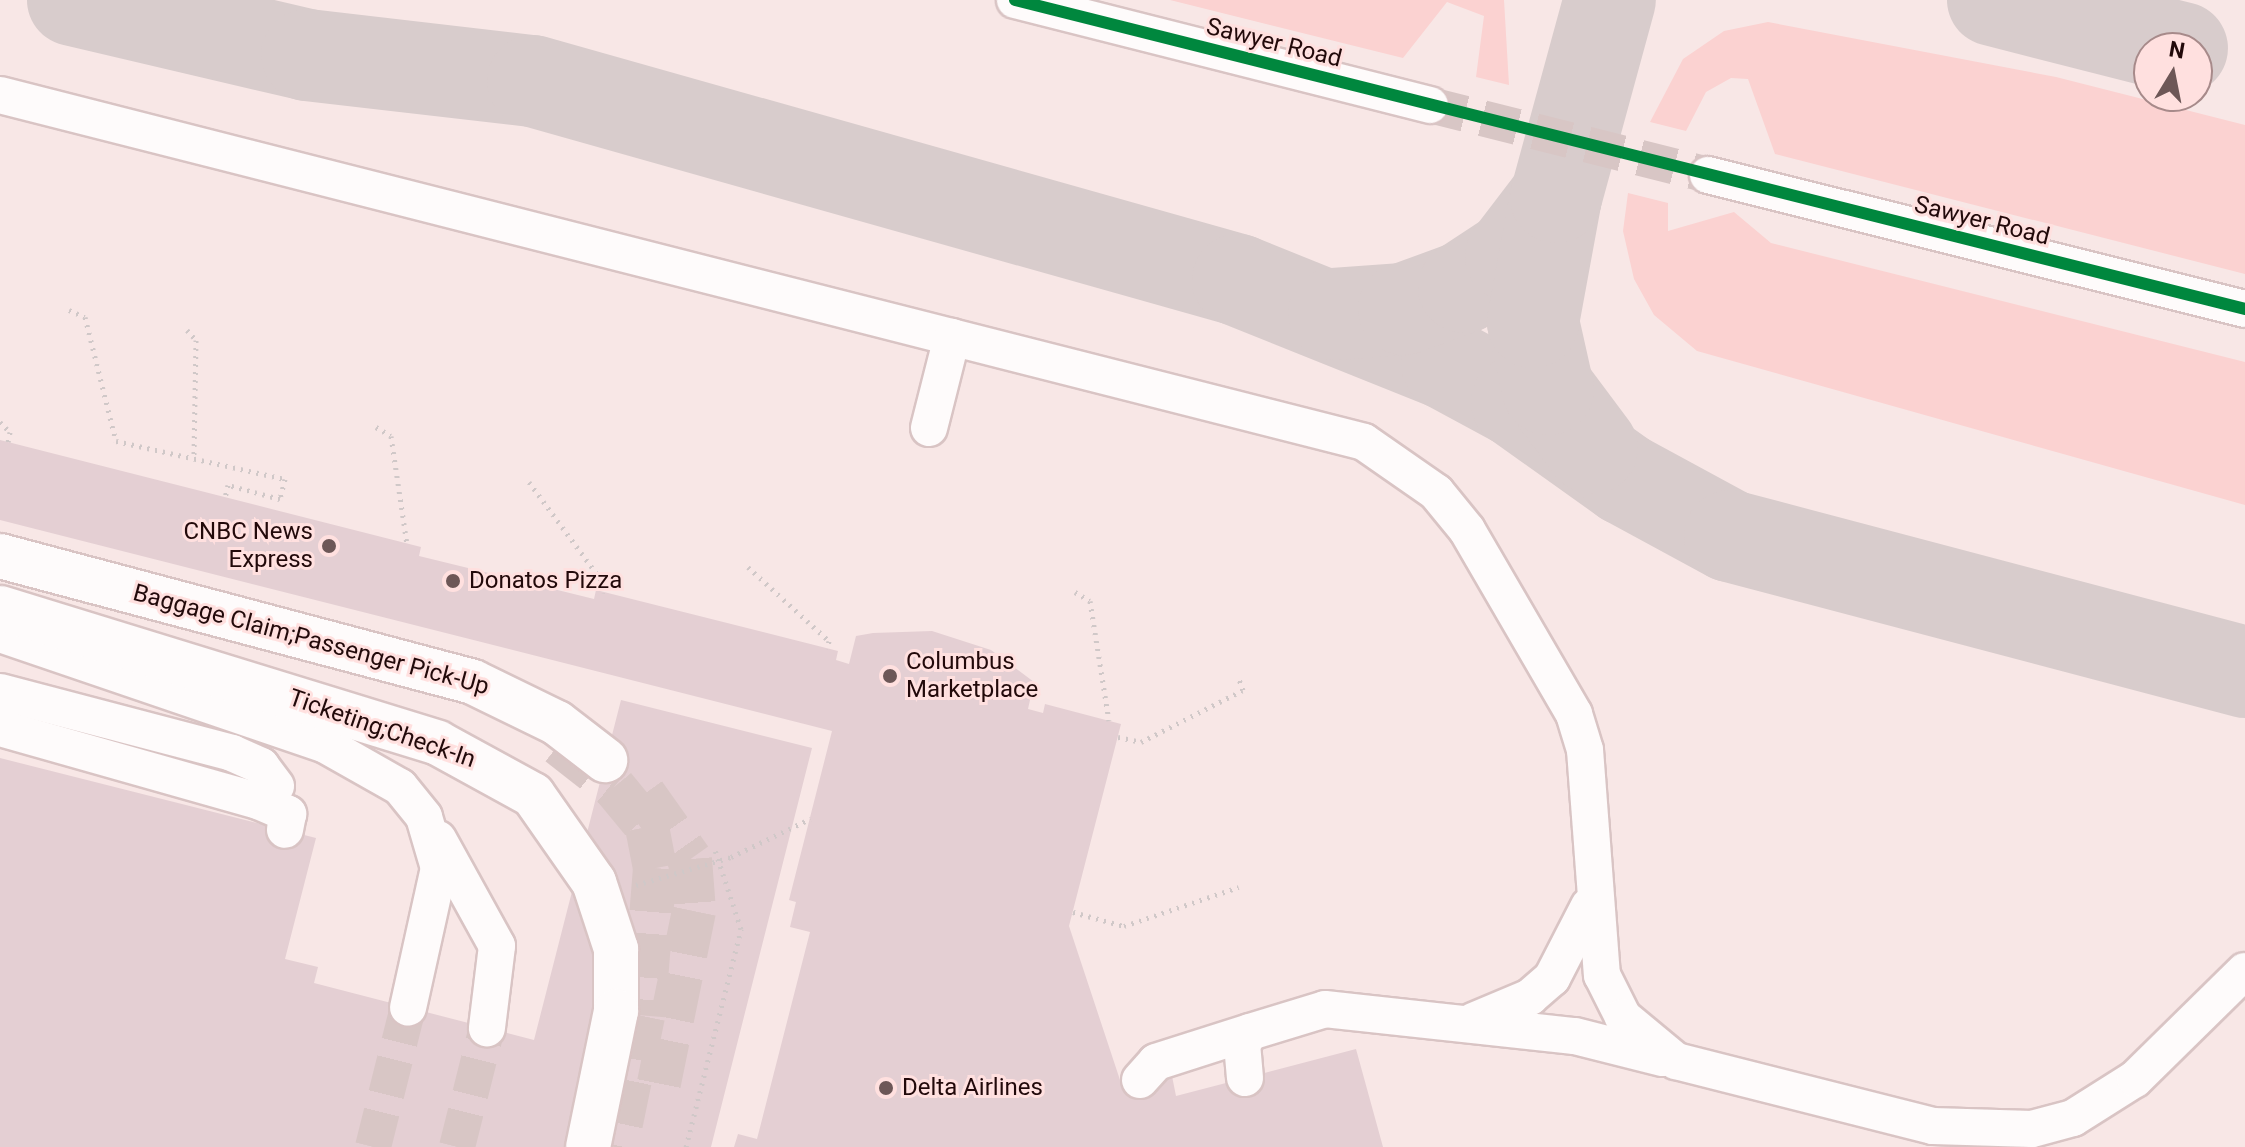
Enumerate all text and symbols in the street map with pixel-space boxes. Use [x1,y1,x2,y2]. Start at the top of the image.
street label: Sawyer Road [1203,12,1345,74]
north arrow [2133,32,2213,112]
text: N [2167,36,2187,64]
street label: Sawyer Road [1911,190,2053,252]
place label: CNBC News Express [183,518,313,574]
marker: CNBC News Express [320,537,338,555]
place label: Donatos Pizza [469,567,622,595]
marker: Donatos Pizza [444,572,462,590]
street label: Baggage Claim;Passenger Pick-Up [130,579,492,701]
place label: Columbus Marketplace [906,648,1038,704]
marker: Columbus Marketplace [881,667,899,685]
street label: Ticketing;Check-In [285,684,479,774]
place label: Delta Airlines [902,1074,1043,1102]
marker: Delta Airlines [877,1079,895,1097]

